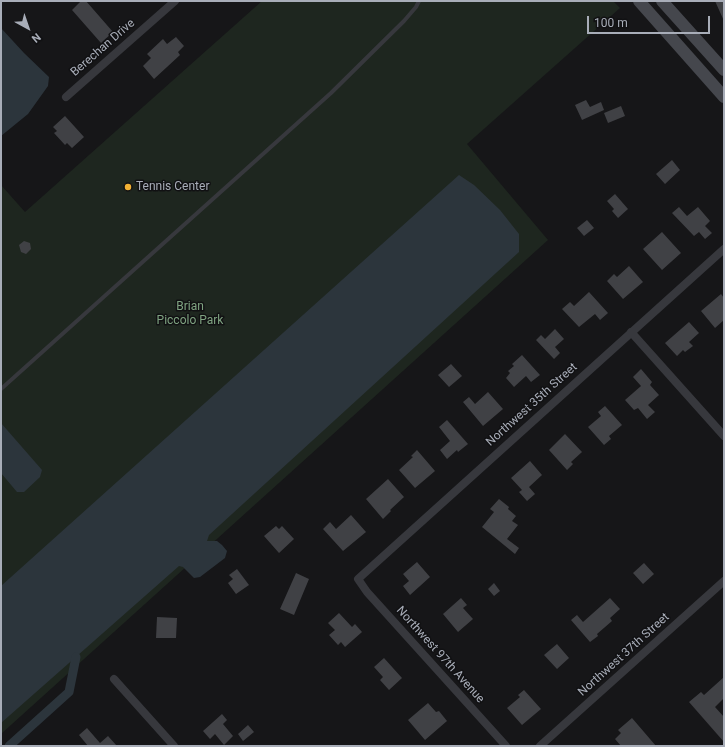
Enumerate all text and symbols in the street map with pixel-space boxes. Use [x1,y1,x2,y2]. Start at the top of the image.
north arrow [8,8,48,48]
scale bar [589,8,712,34]
street label: Berechan Drive [68,16,138,80]
text: 100 m [594,16,628,30]
text: N [29,30,43,45]
place label: Tennis Center [136,180,209,194]
marker: Tennis Center [123,182,133,192]
park label: Brian Piccolo Park [157,300,223,328]
street label: Northwest 35th Street [484,360,580,450]
street label: Northwest 97th Avenue [393,604,487,706]
street label: Northwest 37th Street [576,610,672,700]

